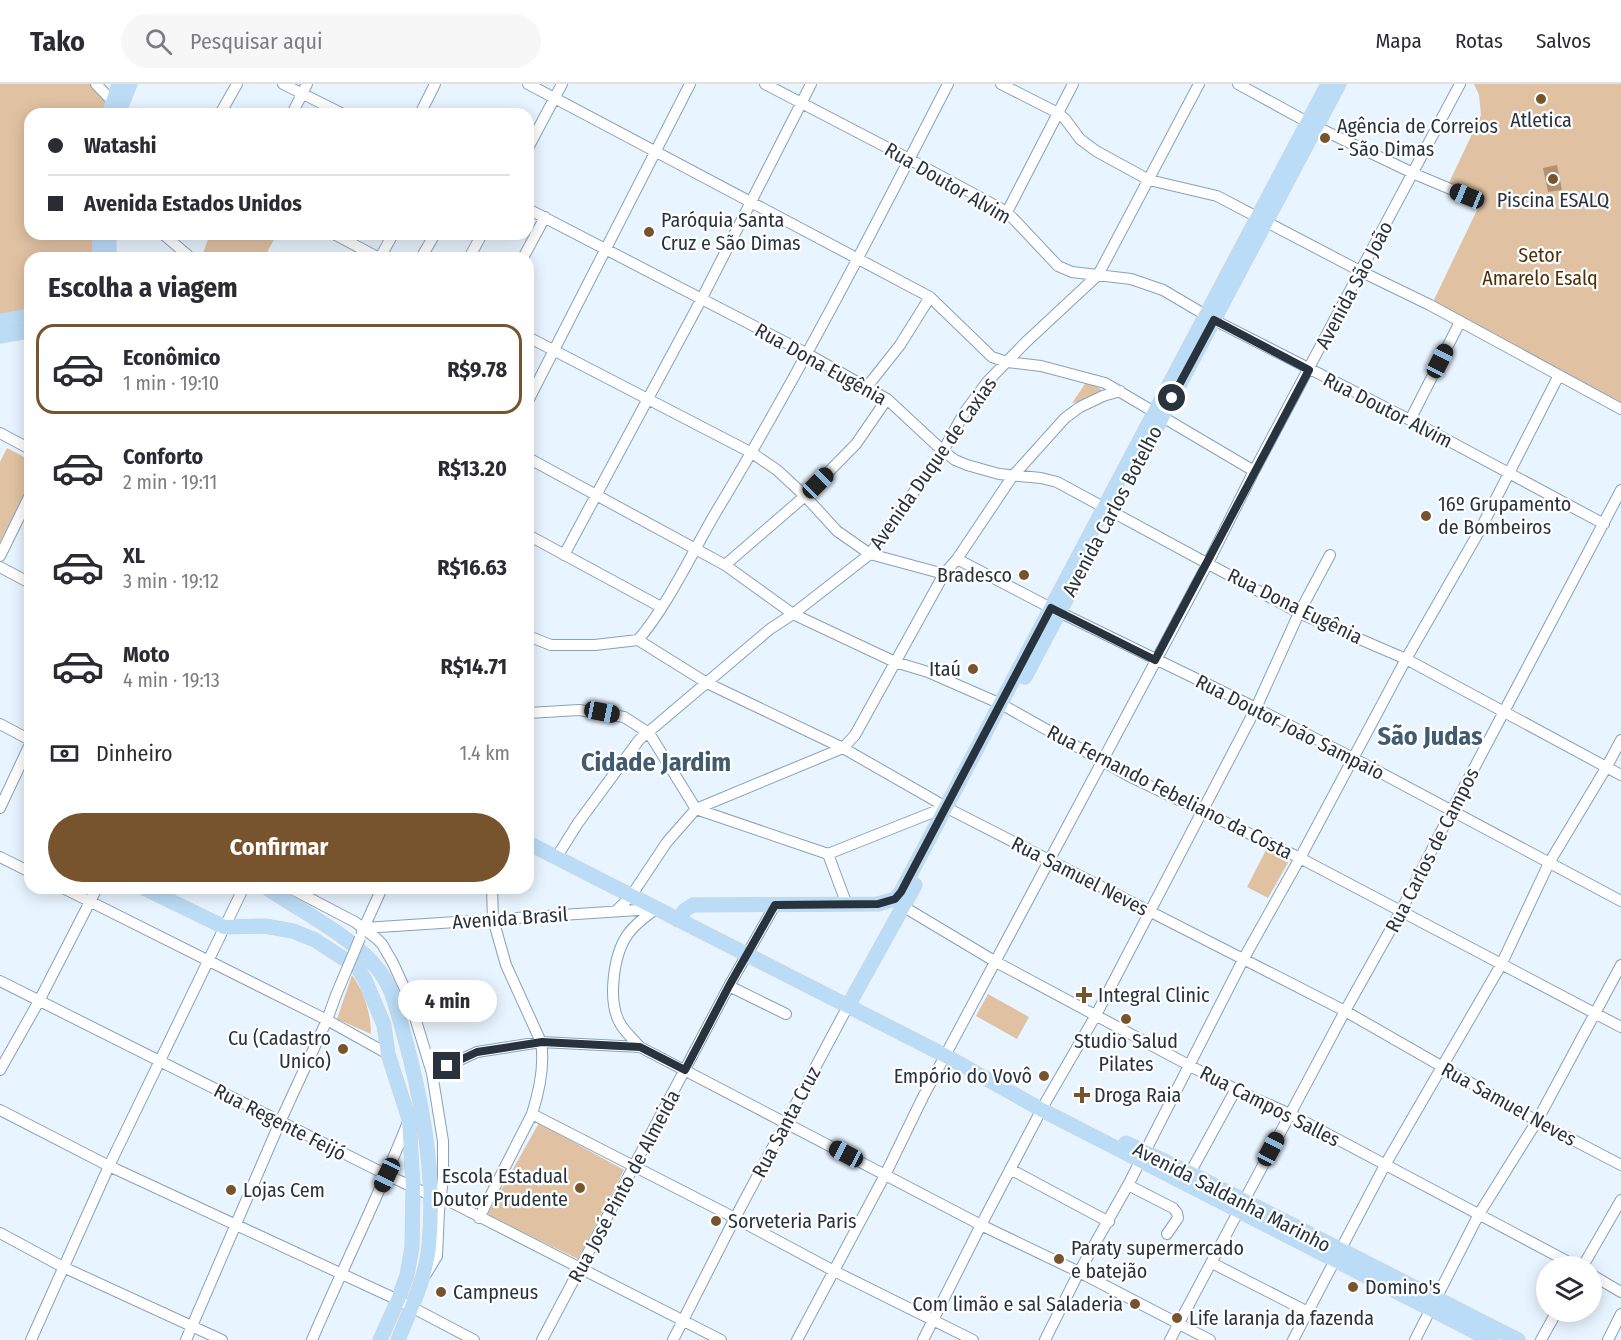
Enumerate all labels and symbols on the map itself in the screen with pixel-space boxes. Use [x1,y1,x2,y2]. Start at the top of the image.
marker: Atletica [1534,92,1548,106]
place label: Atletica [1510,108,1572,132]
place label: Agência de Correios - São Dimas [1337,114,1498,161]
marker: Agência de Correios - São Dimas [1318,131,1332,145]
street label: Rua Doutor Alvim [881,137,1015,229]
marker: Piscina ESALQ [1546,172,1560,186]
car [1447,181,1487,211]
place label: Piscina ESALQ [1497,188,1610,212]
place label: Paróquia Santa Cruz e São Dimas [661,208,801,255]
street label: Avenida São João [1310,217,1398,353]
marker: Paróquia Santa Cruz e São Dimas [642,225,656,239]
park label: Setor Amarelo Esalq [1482,243,1598,290]
street label: Rua Dona Eugênia [751,318,891,410]
car [1424,341,1456,381]
street label: Rua Doutor Alvim [1319,367,1457,453]
street label: Avenida Duque de Caxias [864,372,1002,554]
route start [1158,384,1185,411]
street label: Avenida Carlos Botelho [1057,422,1167,600]
car [799,464,837,502]
place label: 16º Grupamento de Bombeiros [1438,492,1571,539]
marker: 16º Grupamento de Bombeiros [1419,509,1433,523]
place label: Bradesco [937,563,1012,587]
street label: Rua Dona Eugênia [1224,563,1366,649]
marker: Bradesco [1017,568,1031,582]
place label: Itaú [929,657,961,681]
marker: Itaú [966,662,980,676]
street label: Rua Doutor João Sampaio [1192,669,1388,785]
car [583,700,621,724]
street label: Rua Fernando Febeliano da Costa [1043,720,1297,864]
district label: São Judas [1377,721,1483,752]
district label: Cidade Jardim [581,747,731,778]
street label: Rua Carlos de Campos [1380,764,1484,936]
street label: Rua Samuel Neves [1008,831,1152,921]
street label: Avenida Brasil [451,902,569,934]
callout: 4 min [398,979,496,1021]
place label: Integral Clinic [1098,983,1210,1007]
marker: Integral Clinic [1075,986,1093,1004]
marker: Studio Salud Pilates [1119,1012,1133,1026]
place label: Cu (Cadastro Unico) [228,1026,331,1073]
place label: Studio Salud Pilates [1074,1029,1178,1076]
marker: Cu (Cadastro Unico) [336,1042,350,1056]
route end [433,1052,460,1079]
street label: Rua Samuel Neves [1437,1057,1581,1151]
street label: Rua Campos Salles [1196,1060,1344,1152]
street label: Rua Santa Cruz [747,1062,825,1182]
place label: Empório do Vovô [894,1064,1032,1088]
marker: Empório do Vovô [1037,1069,1051,1083]
street label: Rua Regente Feijó [210,1078,350,1166]
place label: Droga Raia [1094,1083,1181,1107]
street label: Rua José Pinto de Almeida [563,1086,685,1286]
marker: Droga Raia [1075,1088,1089,1102]
car [1255,1129,1287,1169]
street label: Avenida Saldanha Marinho [1129,1137,1335,1257]
car [826,1138,866,1170]
car [371,1155,403,1195]
place label: Escola Estadual Doutor Prudente [432,1164,568,1211]
place label: Lojas Cem [243,1178,325,1202]
marker: Escola Estadual Doutor Prudente [573,1181,587,1195]
marker: Lojas Cem [224,1183,238,1197]
place label: Sorveteria Paris [728,1209,857,1233]
marker: Sorveteria Paris [709,1214,723,1228]
place label: Paraty supermercado e batejão [1071,1236,1244,1283]
marker: Paraty supermercado e batejão [1052,1252,1066,1266]
place label: Domino's [1365,1275,1441,1299]
place label: Campneus [453,1280,538,1304]
marker: Domino's [1346,1280,1360,1294]
marker: Campneus [434,1285,448,1299]
place label: Com limão e sal Saladeria [912,1292,1123,1316]
marker: Com limão e sal Saladeria [1128,1297,1142,1311]
place label: Life laranja da fazenda [1189,1306,1374,1330]
marker: Life laranja da fazenda [1170,1311,1184,1325]

